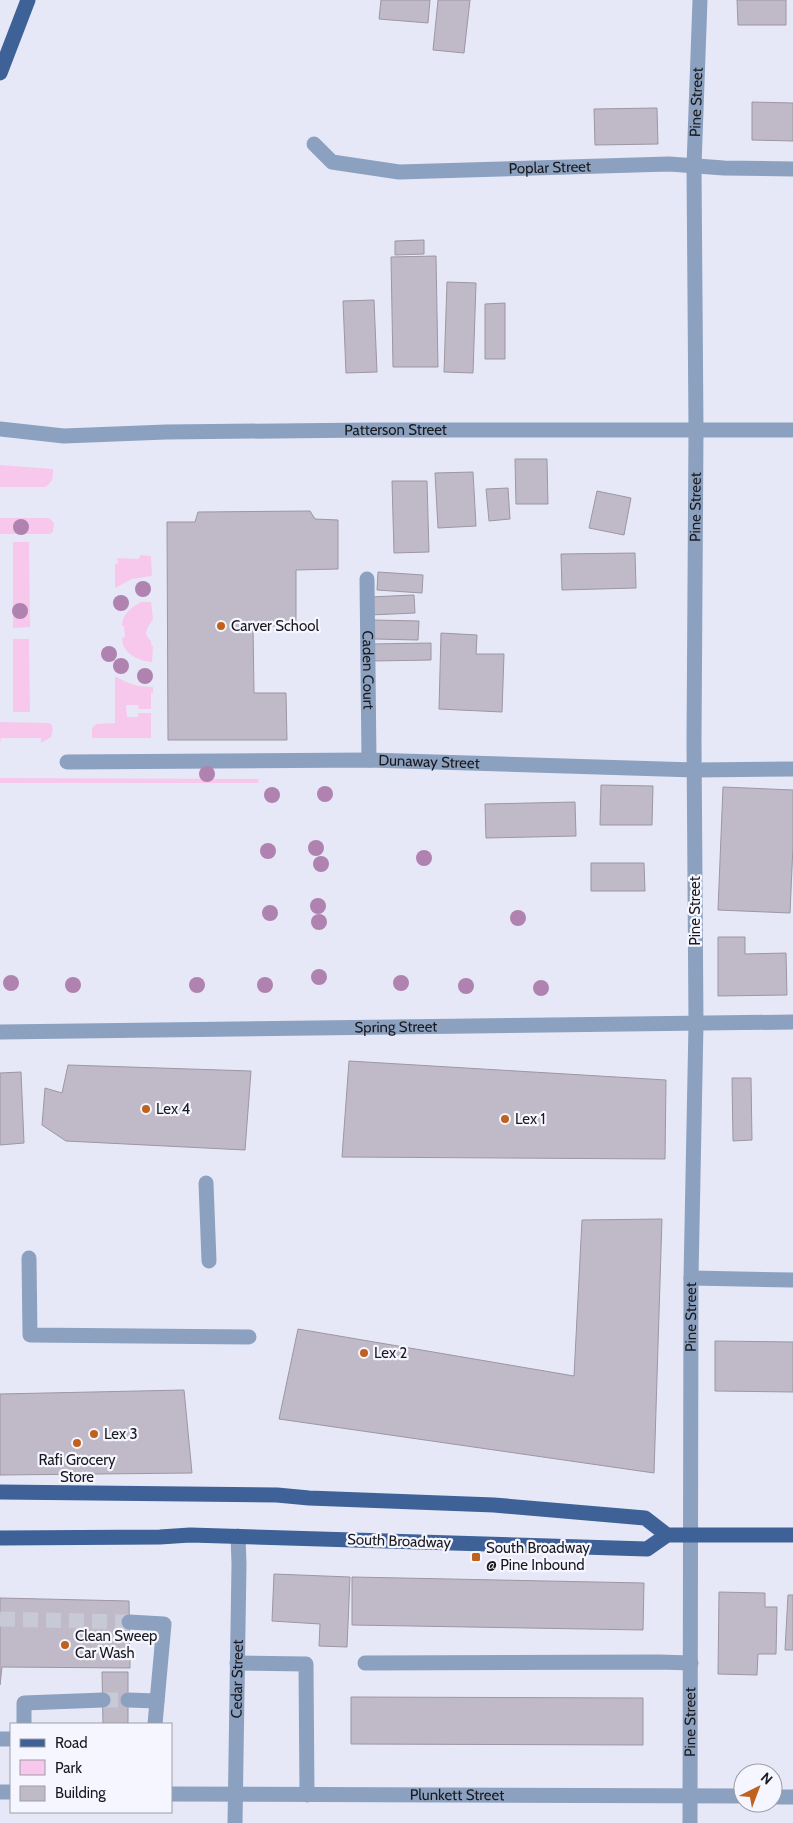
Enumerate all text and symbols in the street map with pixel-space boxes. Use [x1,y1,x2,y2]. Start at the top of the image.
street label: Pine Street [686,67,707,137]
street label: Poplar Street [508,157,591,178]
street label: Patterson Street [344,421,447,439]
street label: Pine Street [686,472,705,542]
place label: Carver School [231,617,319,635]
marker: Carver School [215,620,227,632]
street label: Caden Court [359,630,377,710]
street label: Dunaway Street [378,751,480,772]
street label: Pine Street [686,876,704,946]
street label: Spring Street [354,1017,437,1037]
place label: Lex 4 [156,1100,190,1118]
marker: Lex 4 [140,1103,152,1115]
place label: Lex 1 [515,1110,545,1128]
marker: Lex 1 [499,1113,511,1125]
street label: Pine Street [682,1282,700,1352]
place label: Lex 2 [374,1344,407,1362]
marker: Lex 2 [358,1347,370,1359]
place label: Lex 3 [104,1425,138,1443]
marker: Lex 3 [88,1428,100,1440]
marker: Rafi Grocery Store [71,1437,83,1449]
place label: Rafi Grocery Store [38,1451,116,1486]
street label: South Broadway [347,1530,452,1552]
place label: South Broadway @ Pine Inbound [486,1539,590,1574]
marker: South Broadway @ Pine Inbound [470,1551,482,1563]
place label: Clean Sweep Car Wash [75,1627,157,1662]
marker: Clean Sweep Car Wash [59,1639,71,1651]
street label: Cedar Street [228,1639,247,1719]
street label: Pine Street [681,1687,699,1757]
legend [10,1723,172,1813]
text: Road [55,1734,88,1752]
text: Park [55,1759,82,1777]
north arrow [733,1763,783,1813]
text: N [757,1768,776,1788]
text: Building [55,1784,106,1802]
street label: Plunkett Street [410,1786,504,1804]

